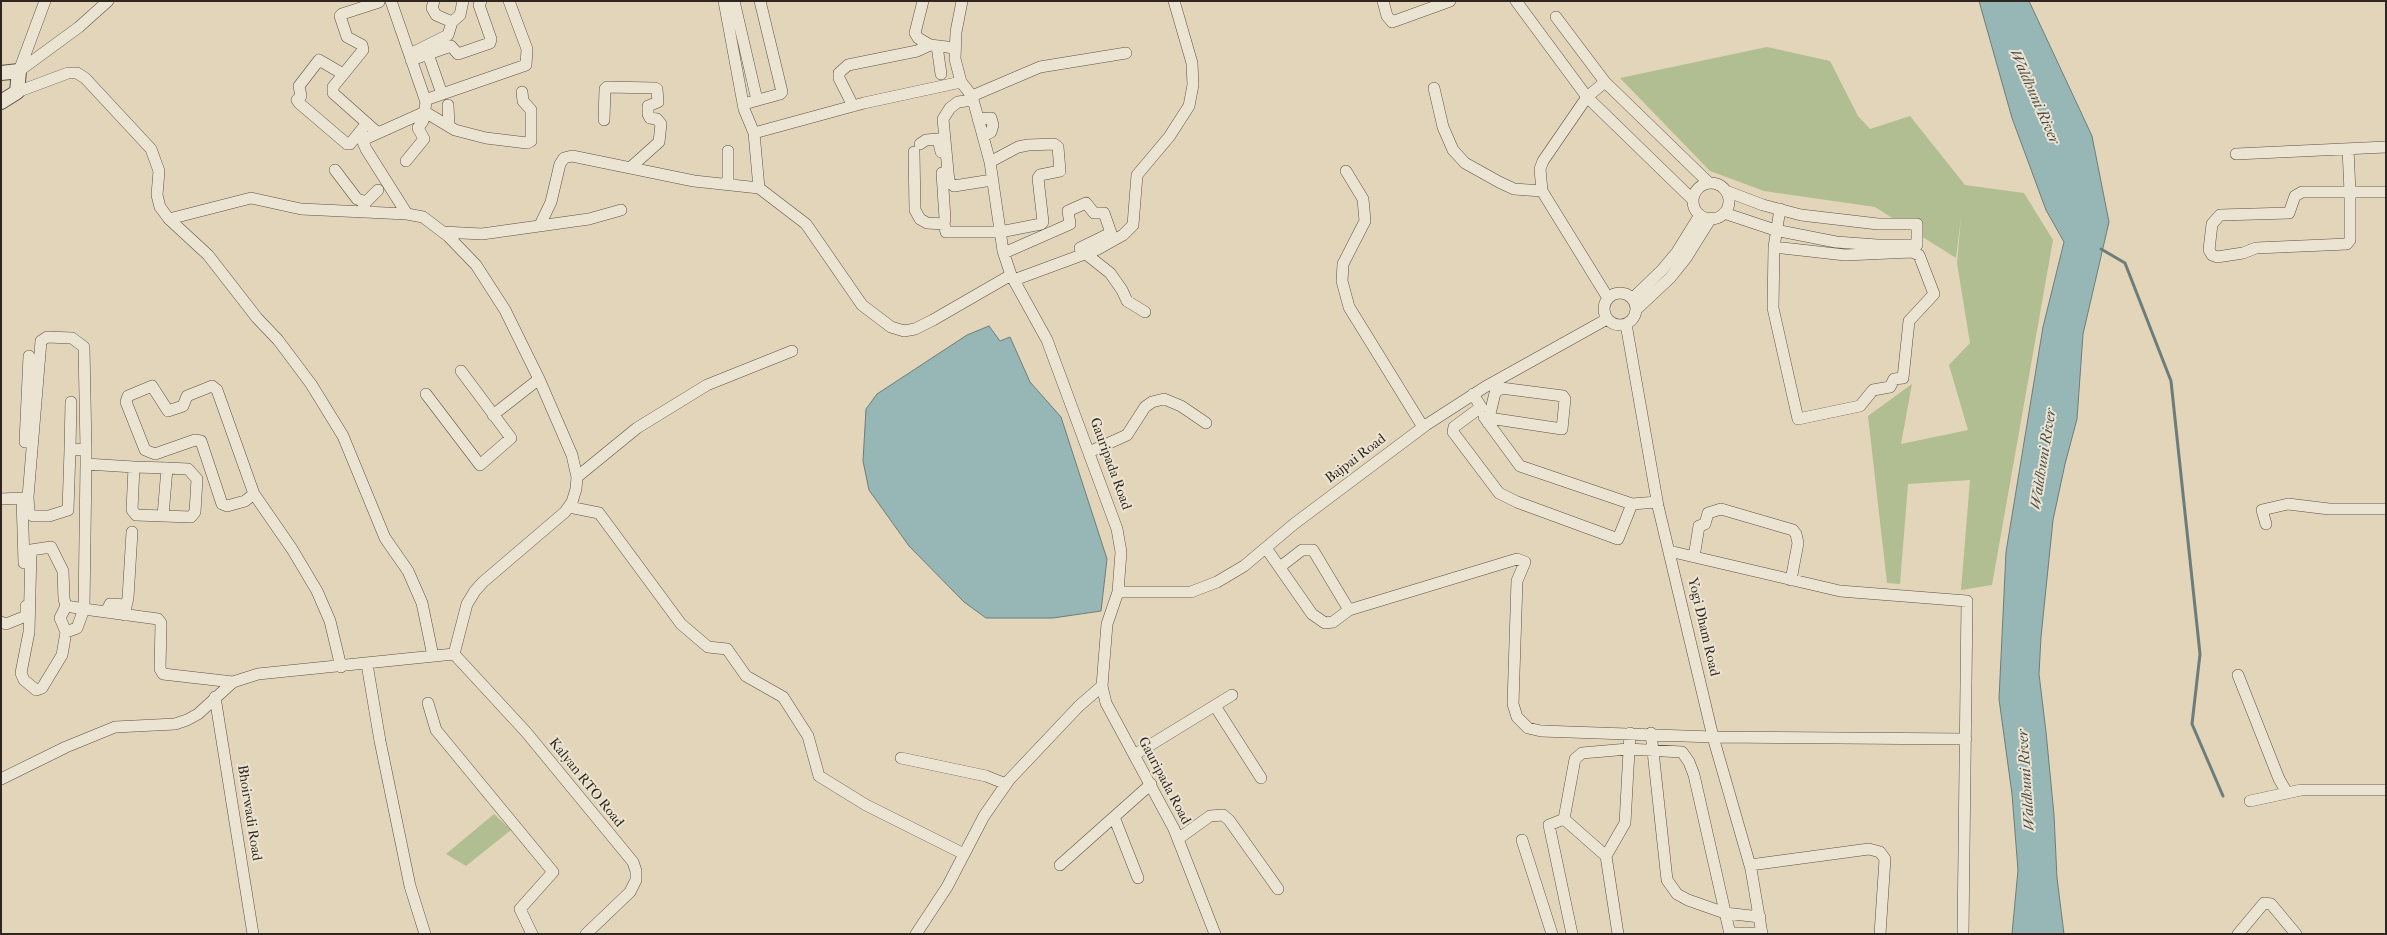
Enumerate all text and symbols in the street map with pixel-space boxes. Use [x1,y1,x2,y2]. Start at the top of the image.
water label: Waldhuni River [2005,47,2063,147]
water label: Waldhuni River [2027,407,2061,511]
street label: Gauripada Road [1086,416,1134,512]
street label: Bajpai Road [1322,431,1390,487]
street label: Yogi Dham Road [1683,576,1723,678]
water label: Waldhuni River [2014,729,2040,831]
street label: Gauripada Road [1134,734,1194,828]
street label: Kalyan RTO Road [545,735,627,831]
street label: Bhoirwadi Road [233,764,265,862]

